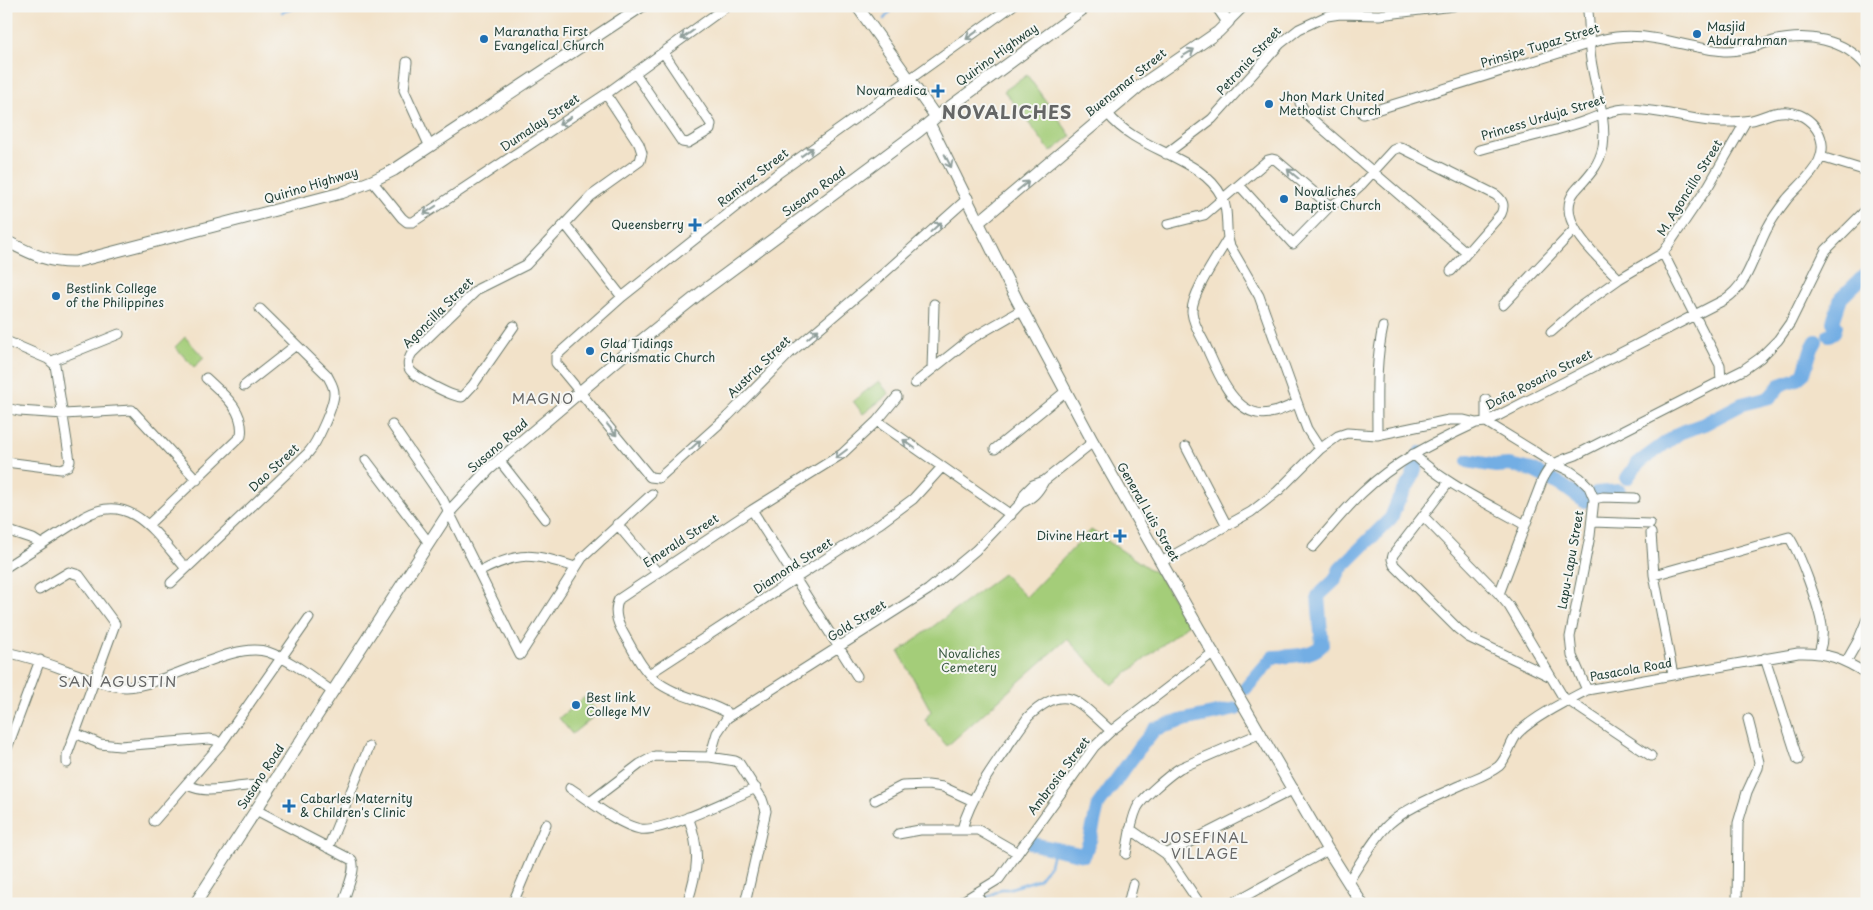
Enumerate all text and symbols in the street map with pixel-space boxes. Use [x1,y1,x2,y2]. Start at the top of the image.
place label: Masjid Abdurrahman [1707,17,1787,49]
street label: Quirino Highway [952,18,1041,90]
street label: Prinsipe Tupaz Street [1478,18,1601,72]
place label: Maranatha First Evangelical Church [494,22,604,54]
street label: Petronia Street [1212,22,1285,99]
marker: Masjid Abdurrahman [1691,28,1703,40]
one-way arrow [680,30,694,40]
one-way arrow [965,30,979,40]
marker: Maranatha First Evangelical Church [478,33,490,45]
street label: Buenamar Street [1081,44,1170,121]
one-way arrow [1180,47,1194,57]
place label: Novamedica [856,81,927,99]
marker: Novamedica [931,84,945,98]
place label: Jhon Mark United Methodist Church [1279,87,1384,119]
street label: Dumalay Street [496,89,583,155]
street label: Princess Urduja Street [1479,90,1607,144]
district label: NOVALICHES [942,98,1072,125]
marker: Jhon Mark United Methodist Church [1263,98,1275,110]
one-way arrow [558,116,572,126]
street label: M. Agoncillo Street [1652,136,1726,239]
street label: Ramirez Street [713,144,792,211]
one-way arrow [800,147,814,157]
one-way arrow [944,153,953,168]
street label: Quirino Highway [262,162,360,208]
street label: Susano Road [778,162,849,220]
one-way arrow [1286,169,1299,180]
one-way arrow [1016,180,1029,191]
place label: Novaliches Baptist Church [1294,182,1381,214]
marker: Novaliches Baptist Church [1278,193,1290,205]
one-way arrow [423,206,437,216]
place label: Queensberry [611,215,684,233]
marker: Queensberry [688,218,702,232]
one-way arrow [929,221,942,233]
street label: Agoncilla Street [398,273,477,352]
place label: Bestlink College of the Philippines [66,279,164,311]
marker: Bestlink College of the Philippines [50,290,62,302]
one-way arrow [807,328,820,339]
street label: Austria Street [722,331,794,401]
place label: Glad Tidings Charismatic Church [600,334,715,366]
street label: Doña Rosario Street [1482,344,1595,414]
marker: Glad Tidings Charismatic Church [584,345,596,357]
district label: MAGNO [512,388,574,409]
street label: Susano Road [463,414,532,477]
one-way arrow [606,424,617,437]
street label: Dao Street [244,439,303,495]
one-way arrow [689,439,702,451]
one-way arrow [902,439,916,449]
one-way arrow [834,449,848,459]
street label: General Luis Street [1113,458,1185,565]
street label: Emerald Street [639,509,722,571]
street label: Lapu-Lapu Street [1552,509,1588,611]
place label: Divine Heart [1037,526,1109,544]
marker: Divine Heart [1113,529,1127,543]
street label: Diamond Street [749,533,836,598]
street label: Gold Street [824,595,889,645]
park label: Novaliches Cemetery [938,644,1001,676]
street label: Pasacola Road [1588,653,1673,685]
district label: SAN AGUSTIN [59,669,177,692]
place label: Best link College MV [586,688,650,720]
marker: Best link College MV [570,699,582,711]
street label: Ambrosia Street [1023,732,1094,818]
street label: Susano Road [232,740,288,813]
place label: Cabarles Maternity & Children's Clinic [300,789,413,821]
marker: Cabarles Maternity & Children's Clinic [282,799,296,813]
district label: JOSEFINAL VILLAGE [1161,827,1249,864]

